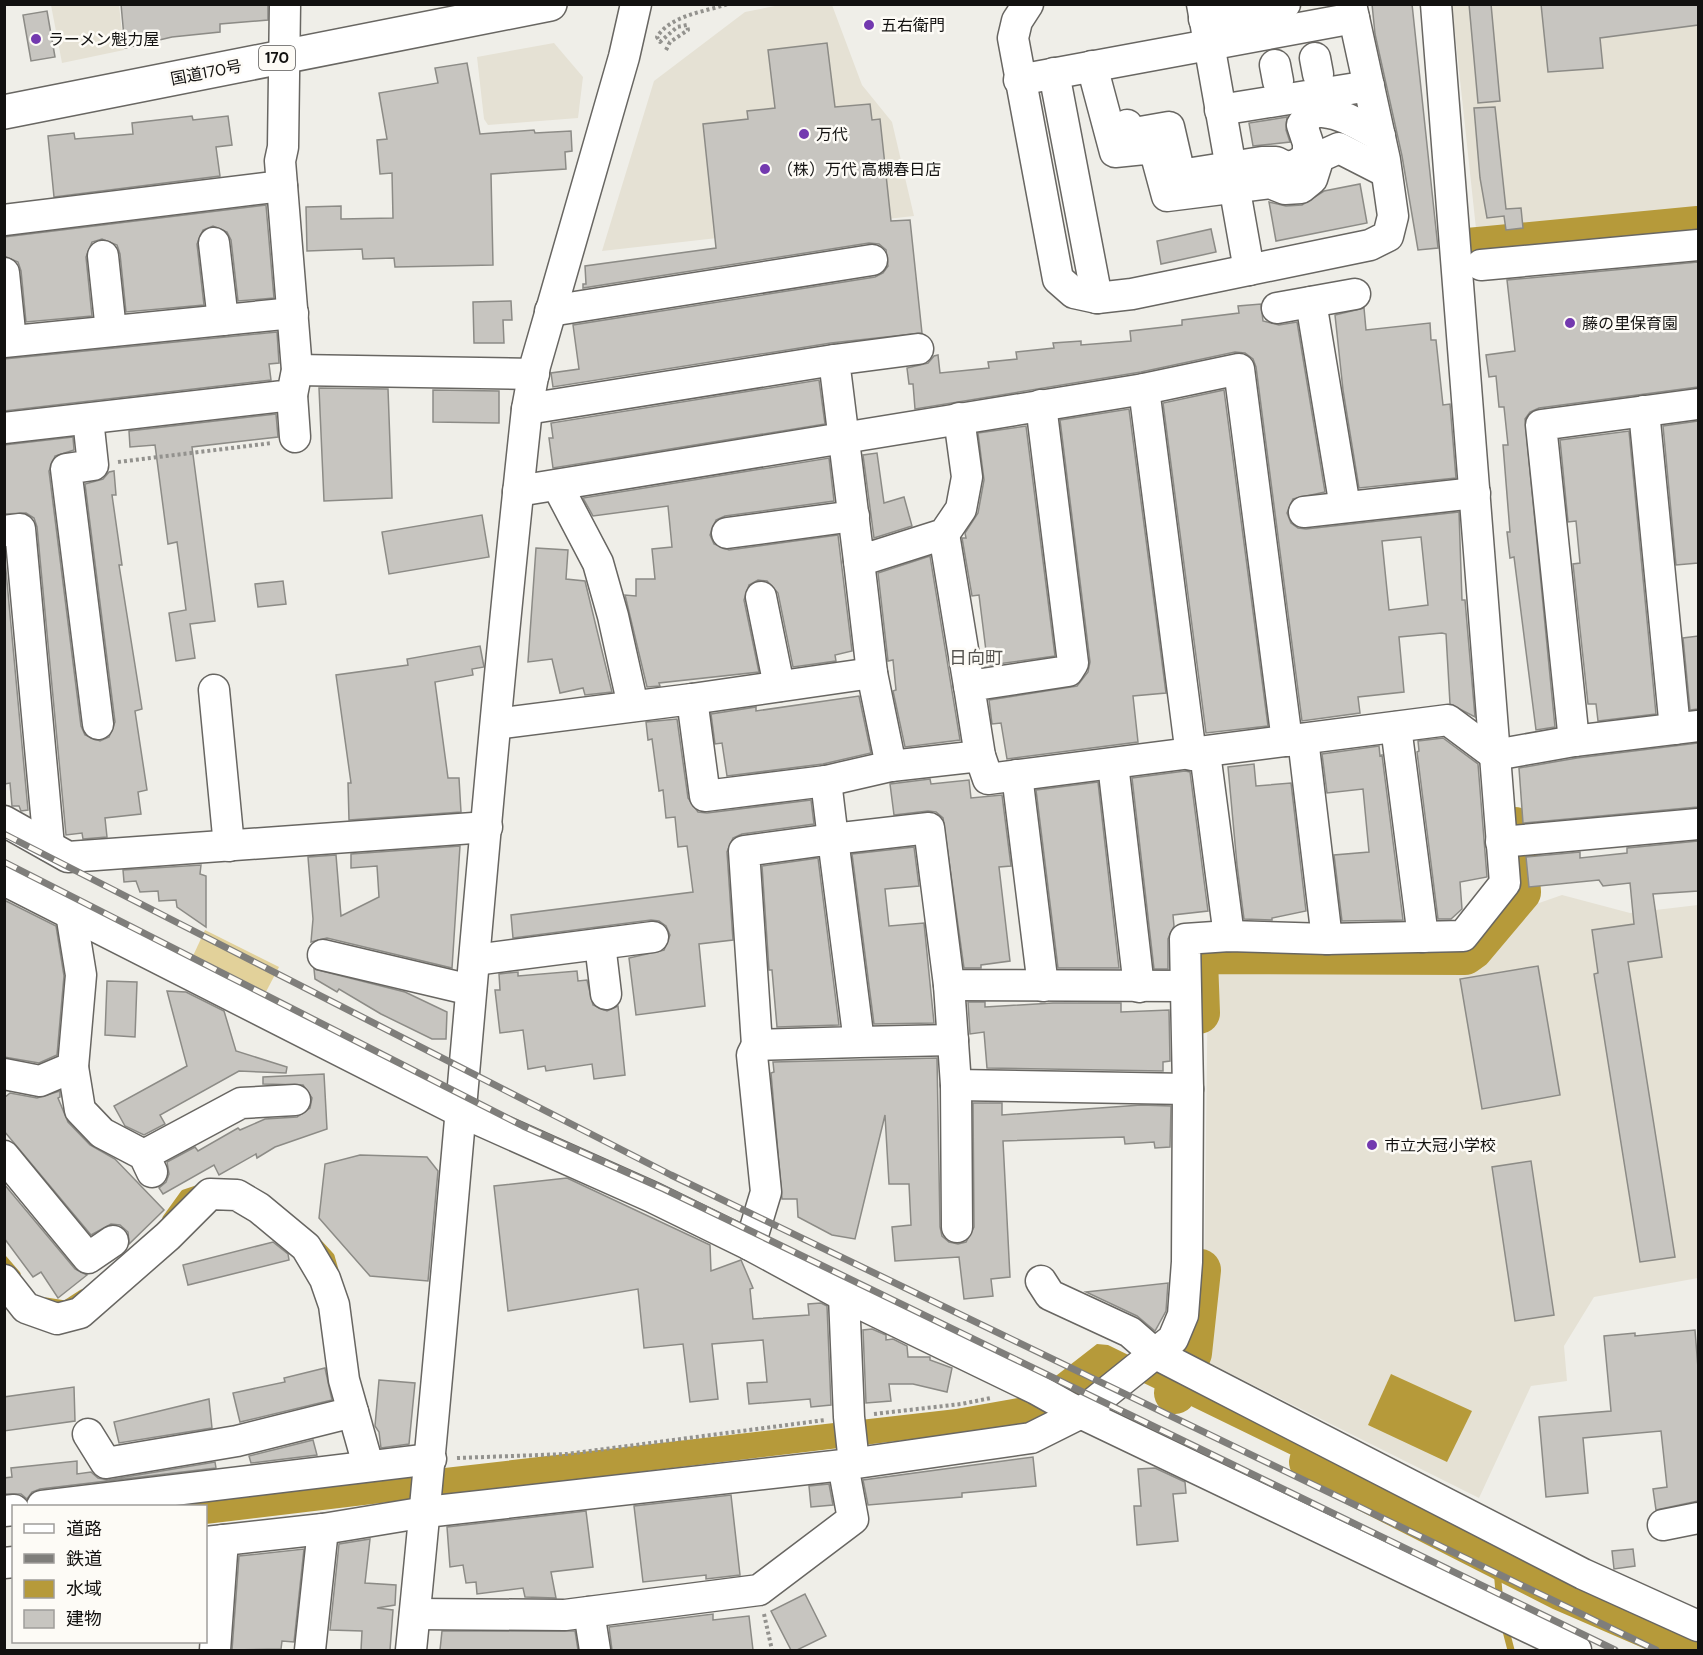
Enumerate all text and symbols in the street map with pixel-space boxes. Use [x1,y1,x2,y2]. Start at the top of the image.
place label: 五右衛門 [881,15,945,36]
marker: 五右衛門 [862,18,876,32]
place label: ラーメン魁力屋 [48,29,159,50]
marker: ラーメン魁力屋 [29,32,43,46]
road number: 170 [259,46,295,70]
street label: 国道170号 [169,55,244,90]
place label: 万代 [816,124,848,145]
marker: 万代 [797,127,811,141]
place label: （株）万代 高槻春日店 [777,159,941,180]
marker: （株）万代 高槻春日店 [758,162,772,176]
place label: 藤の里保育園 [1582,313,1678,334]
marker: 藤の里保育園 [1563,316,1577,330]
district label: 日向町 [949,646,1003,670]
place label: 市立大冠小学校 [1384,1135,1496,1156]
marker: 市立大冠小学校 [1365,1138,1379,1152]
legend [12,1505,207,1643]
text: 道路 [66,1517,102,1541]
text: 鉄道 [66,1547,102,1571]
text: 水域 [66,1577,102,1601]
text: 建物 [66,1607,102,1631]

